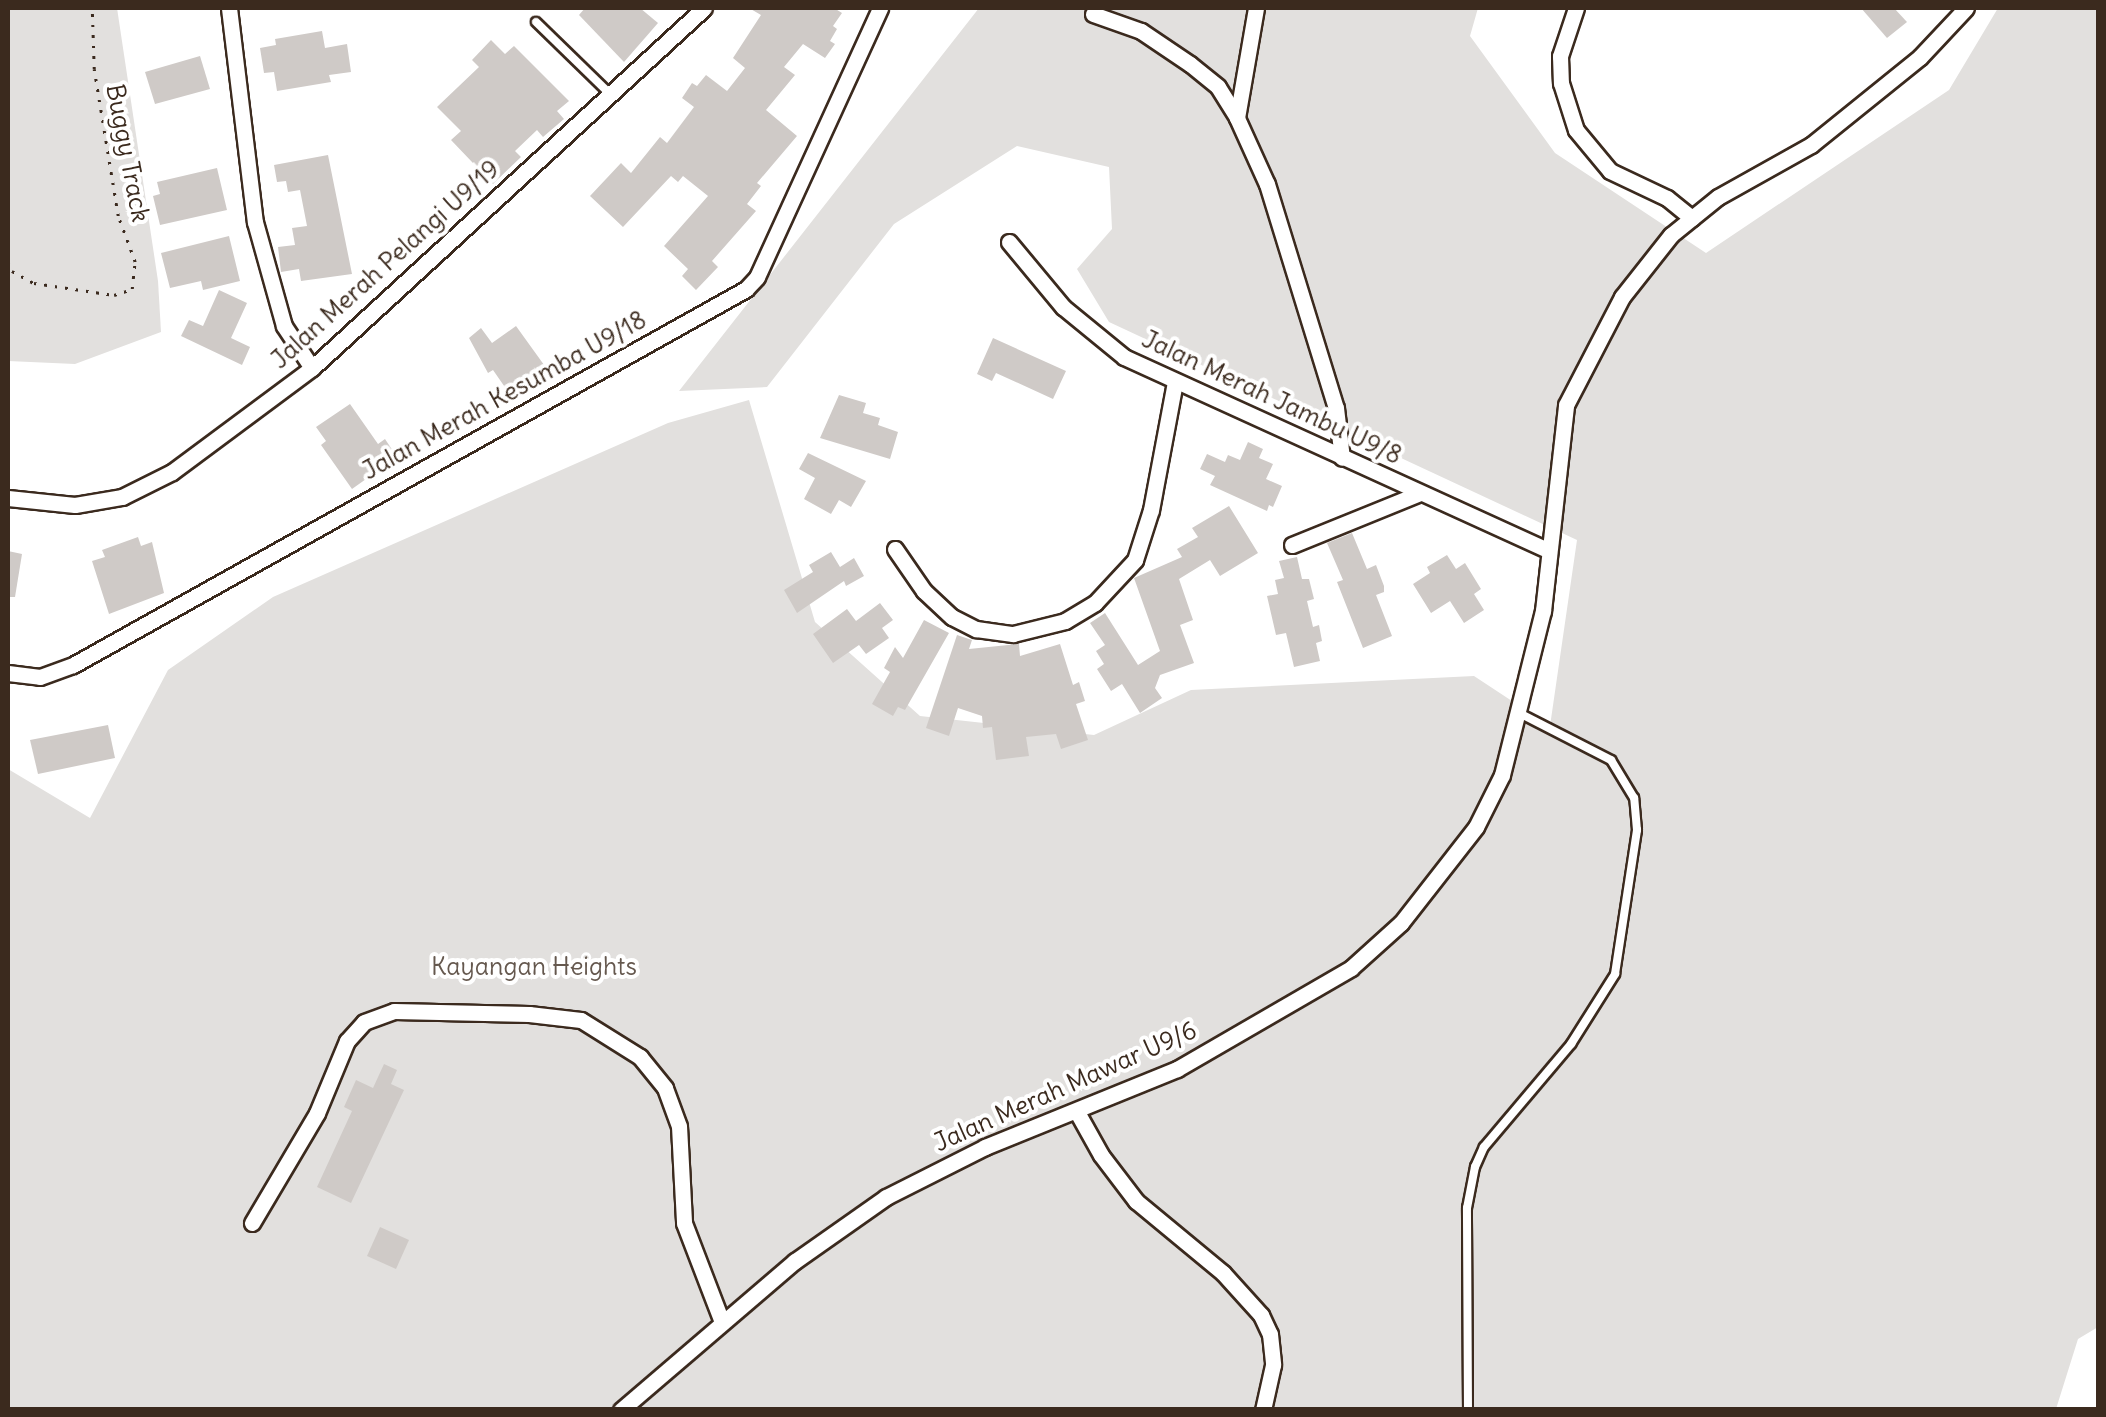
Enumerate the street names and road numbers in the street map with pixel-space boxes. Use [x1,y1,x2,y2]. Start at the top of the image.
street label: Buggy Track [100,81,156,225]
street label: Jalan Merah Pelangi U9/19 [265,153,505,375]
street label: Jalan Merah Kesumba U9/18 [357,304,651,486]
street label: Jalan Merah Jambu U9/8 [1137,324,1407,470]
street label: Jalan Merah Mawar U9/6 [929,1014,1201,1158]

